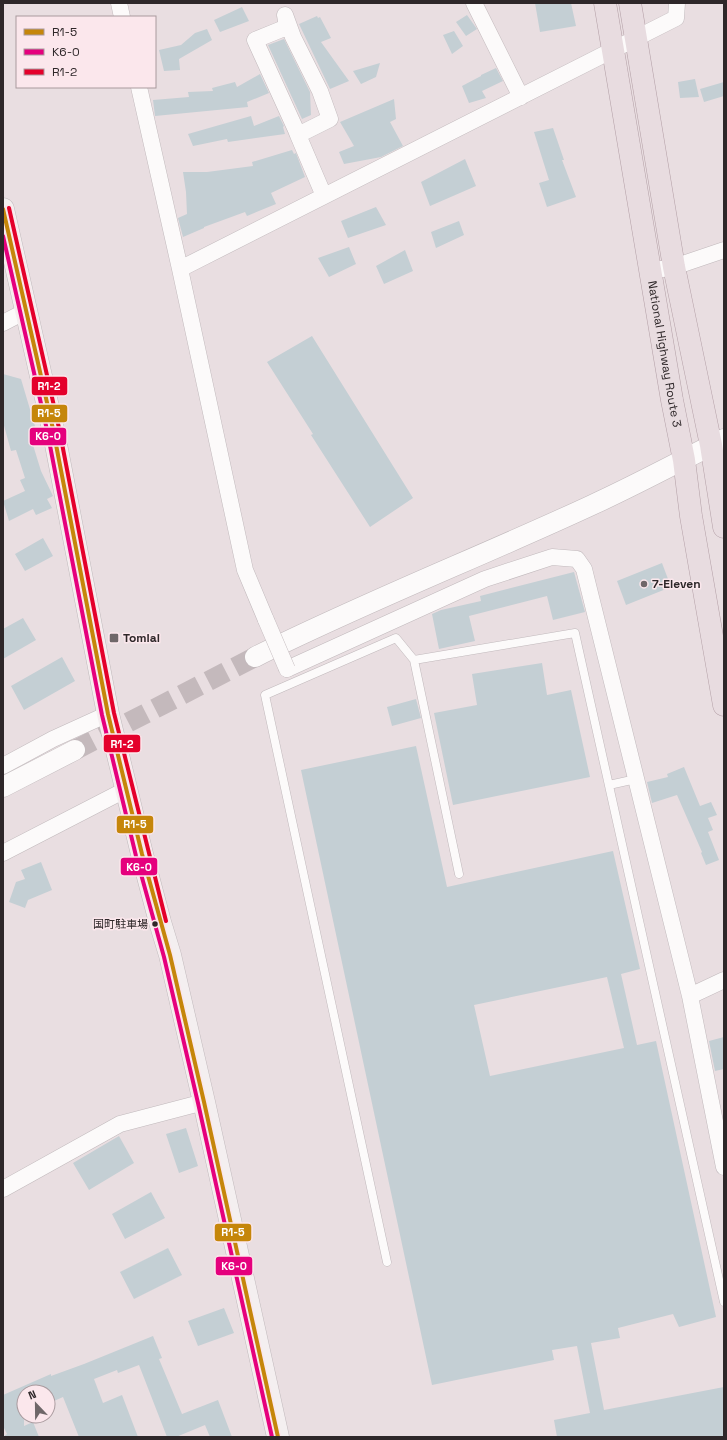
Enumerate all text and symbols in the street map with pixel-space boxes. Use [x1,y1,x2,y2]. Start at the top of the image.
legend [16,16,156,88]
text: R1-5 [52,24,77,40]
text: K6-0 [52,44,80,60]
text: R1-2 [52,64,77,80]
street label: National Highway Route 3 [644,280,685,429]
line badge: R1-2 [31,376,68,396]
text: R1-2 [37,379,61,393]
line badge: R1-5 [31,404,68,423]
text: R1-5 [37,406,61,420]
line badge: K6-0 [29,427,67,446]
text: K6-0 [35,429,61,443]
place label: 7-Eleven [652,576,701,592]
marker: 7-Eleven [639,579,649,589]
place label: Tomiai [123,630,160,646]
marker: Tomiai [108,632,120,644]
line badge: R1-2 [103,734,141,753]
text: R1-2 [110,737,134,751]
line badge: R1-5 [116,815,154,834]
text: R1-5 [123,817,147,831]
line badge: K6-0 [120,857,158,876]
text: K6-0 [126,860,152,874]
place label: 国町駐車場 [93,917,148,931]
marker: 国町駐車場 [150,919,160,929]
line badge: R1-5 [214,1223,252,1242]
text: R1-5 [221,1225,245,1239]
line badge: K6-0 [215,1256,253,1276]
text: K6-0 [221,1259,247,1273]
north arrow [16,1384,56,1424]
text: N [26,1387,38,1403]

